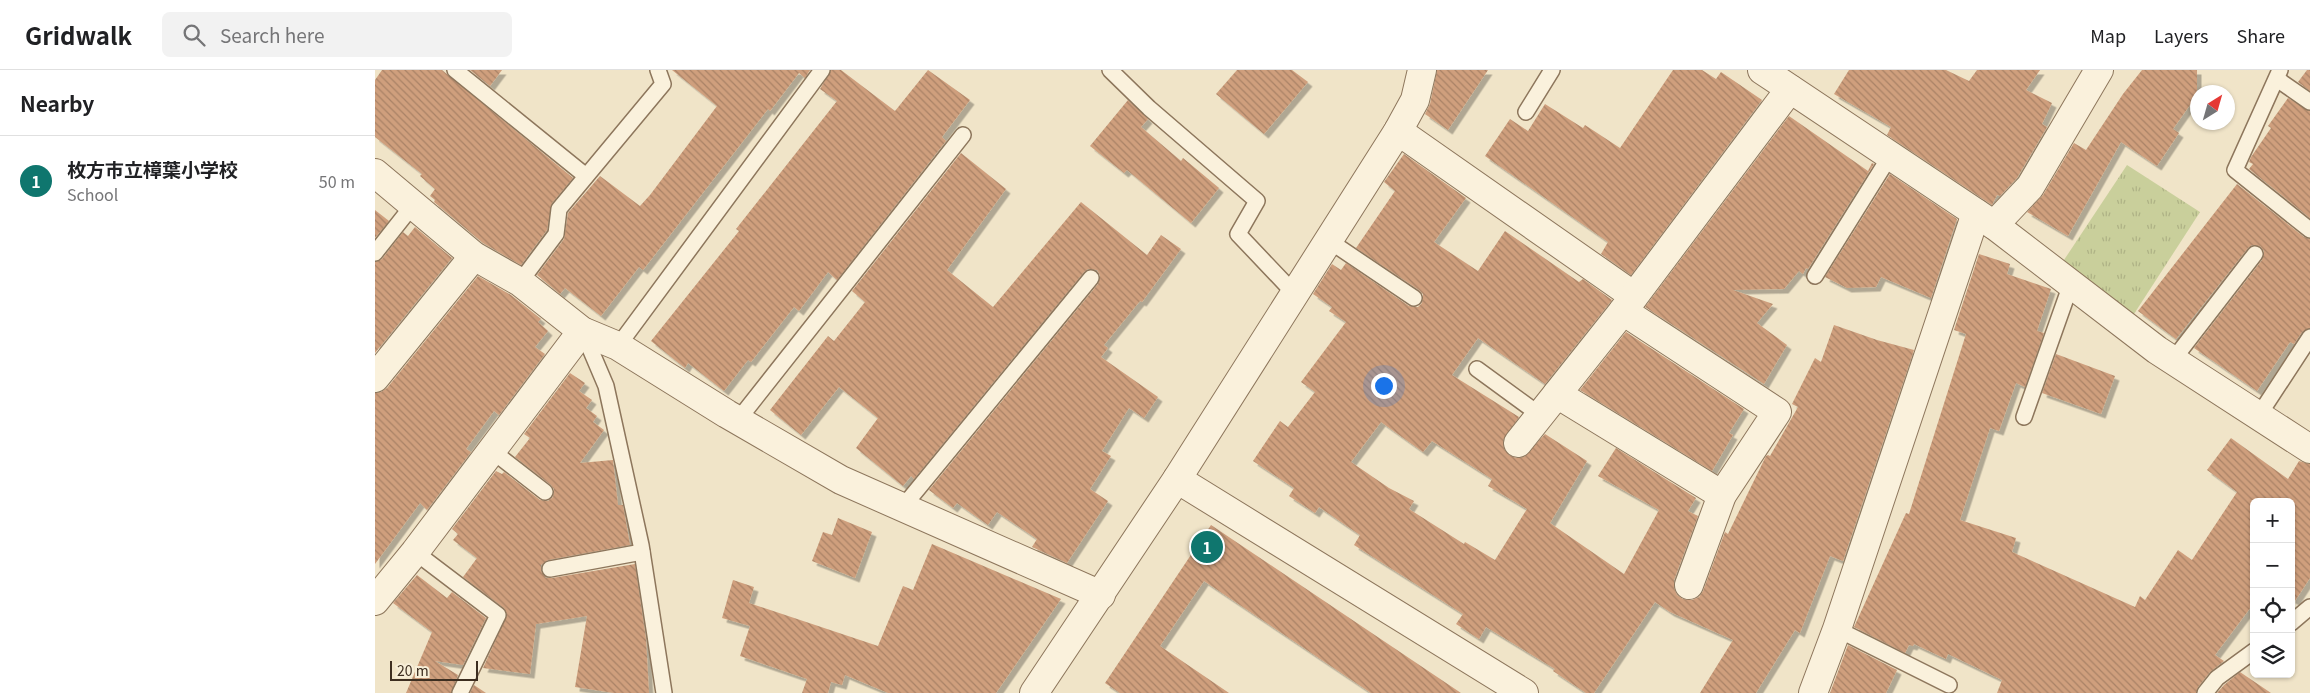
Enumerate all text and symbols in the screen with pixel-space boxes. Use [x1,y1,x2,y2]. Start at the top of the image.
search box [162,12,512,57]
text: Gridwalk [25,17,132,52]
icon: search [180,21,208,49]
text: Search here [220,21,324,48]
text: Map [2090,22,2126,48]
text: Layers [2154,22,2209,48]
text: Share [2237,22,2285,48]
north arrow [2190,85,2235,130]
text: Nearby [20,88,94,118]
text: 枚方市立樟葉小学校 [67,155,238,182]
text: 1 [31,169,41,193]
text: 50 m [319,169,355,193]
text: School [67,182,118,206]
your location [1371,373,1397,399]
map controls [2250,498,2295,678]
button: + [2250,498,2295,543]
pin: 1 [1191,528,1223,566]
button: − [2250,543,2295,588]
button: locate [2250,588,2295,633]
button: layers [2250,633,2295,678]
scale bar [390,658,477,681]
text: 20 m [397,660,429,680]

